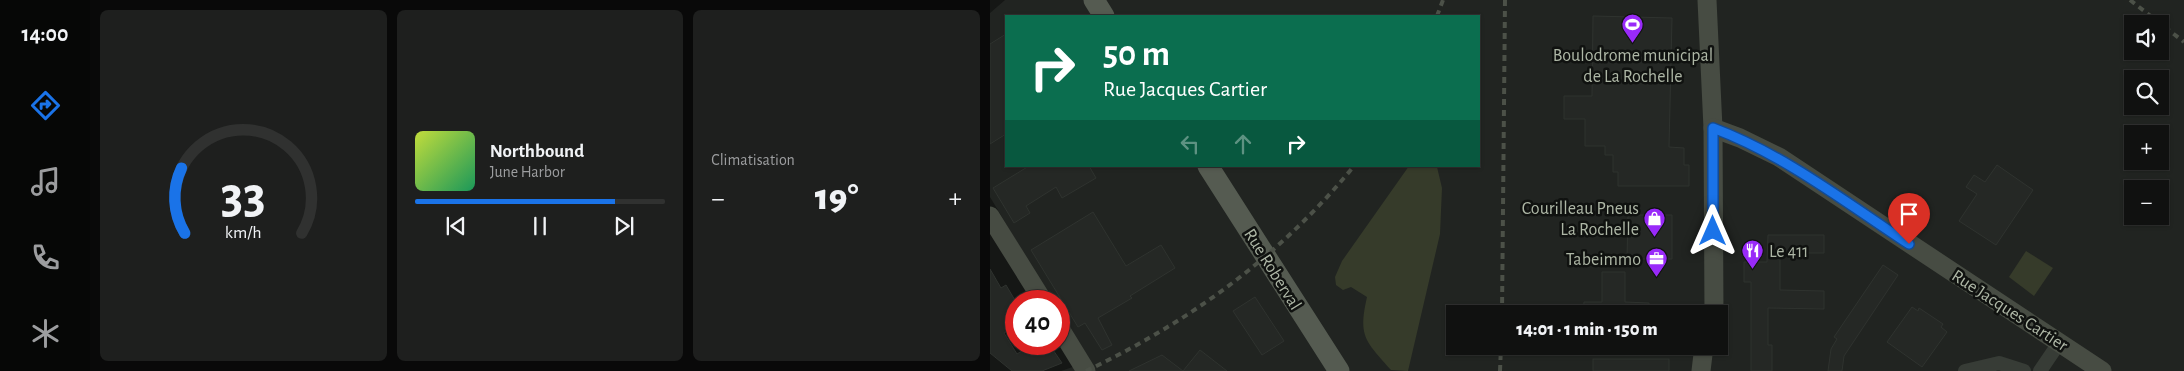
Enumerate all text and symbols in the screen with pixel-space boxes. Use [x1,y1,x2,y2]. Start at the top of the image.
sports icon: Boulodrome municipal de La Rochelle [1621,13,1645,44]
map controls [2124,15,2169,225]
button: sound [2124,15,2169,60]
text: 14:00 [22,23,68,45]
icon: right [1020,35,1085,100]
text: 50 m [1103,37,1170,72]
place label: Boulodrome municipal de La Rochelle [1553,47,1713,86]
button: search [2124,70,2169,115]
text: Rue Jacques Cartier [1103,78,1267,100]
icon: directions [28,88,63,123]
button: + [2124,125,2169,170]
icon: left [1176,130,1204,158]
icon: ahead [1229,130,1257,158]
icon: right [1282,130,1310,158]
text: Northbound [490,142,584,161]
text: Climatisation [711,152,795,168]
icon: music [28,164,63,199]
text: June Harbor [490,164,565,180]
text: 33 [221,170,266,222]
text: 19° [815,179,858,217]
button: − [2124,180,2169,225]
text: − [711,185,725,213]
text: + [949,185,962,213]
pin [1888,193,1930,244]
place label: Courilleau Pneus La Rochelle [1522,200,1639,239]
icon: arrive [1895,200,1923,228]
position arrow [1686,204,1738,256]
shop icon: Courilleau Pneus La Rochelle [1643,206,1667,237]
icon: previous [442,212,470,240]
icon: pause [526,212,554,240]
icon: next [610,212,638,240]
text: km/h [225,224,262,242]
street label: Rue Roberval [1240,226,1304,313]
restaurant icon: Le 411 [1741,239,1765,270]
icon: phone [28,240,63,275]
place label: Le 411 [1769,243,1809,261]
office icon: Tabeimmo [1645,247,1669,278]
place label: Tabeimmo [1566,251,1641,269]
street label: Rue Jacques Cartier [1948,267,2071,355]
speed limit sign: 40 [1005,290,1070,355]
icon: climate [28,316,63,351]
text: 14:01 · 1 min · 150 m [1516,320,1658,339]

